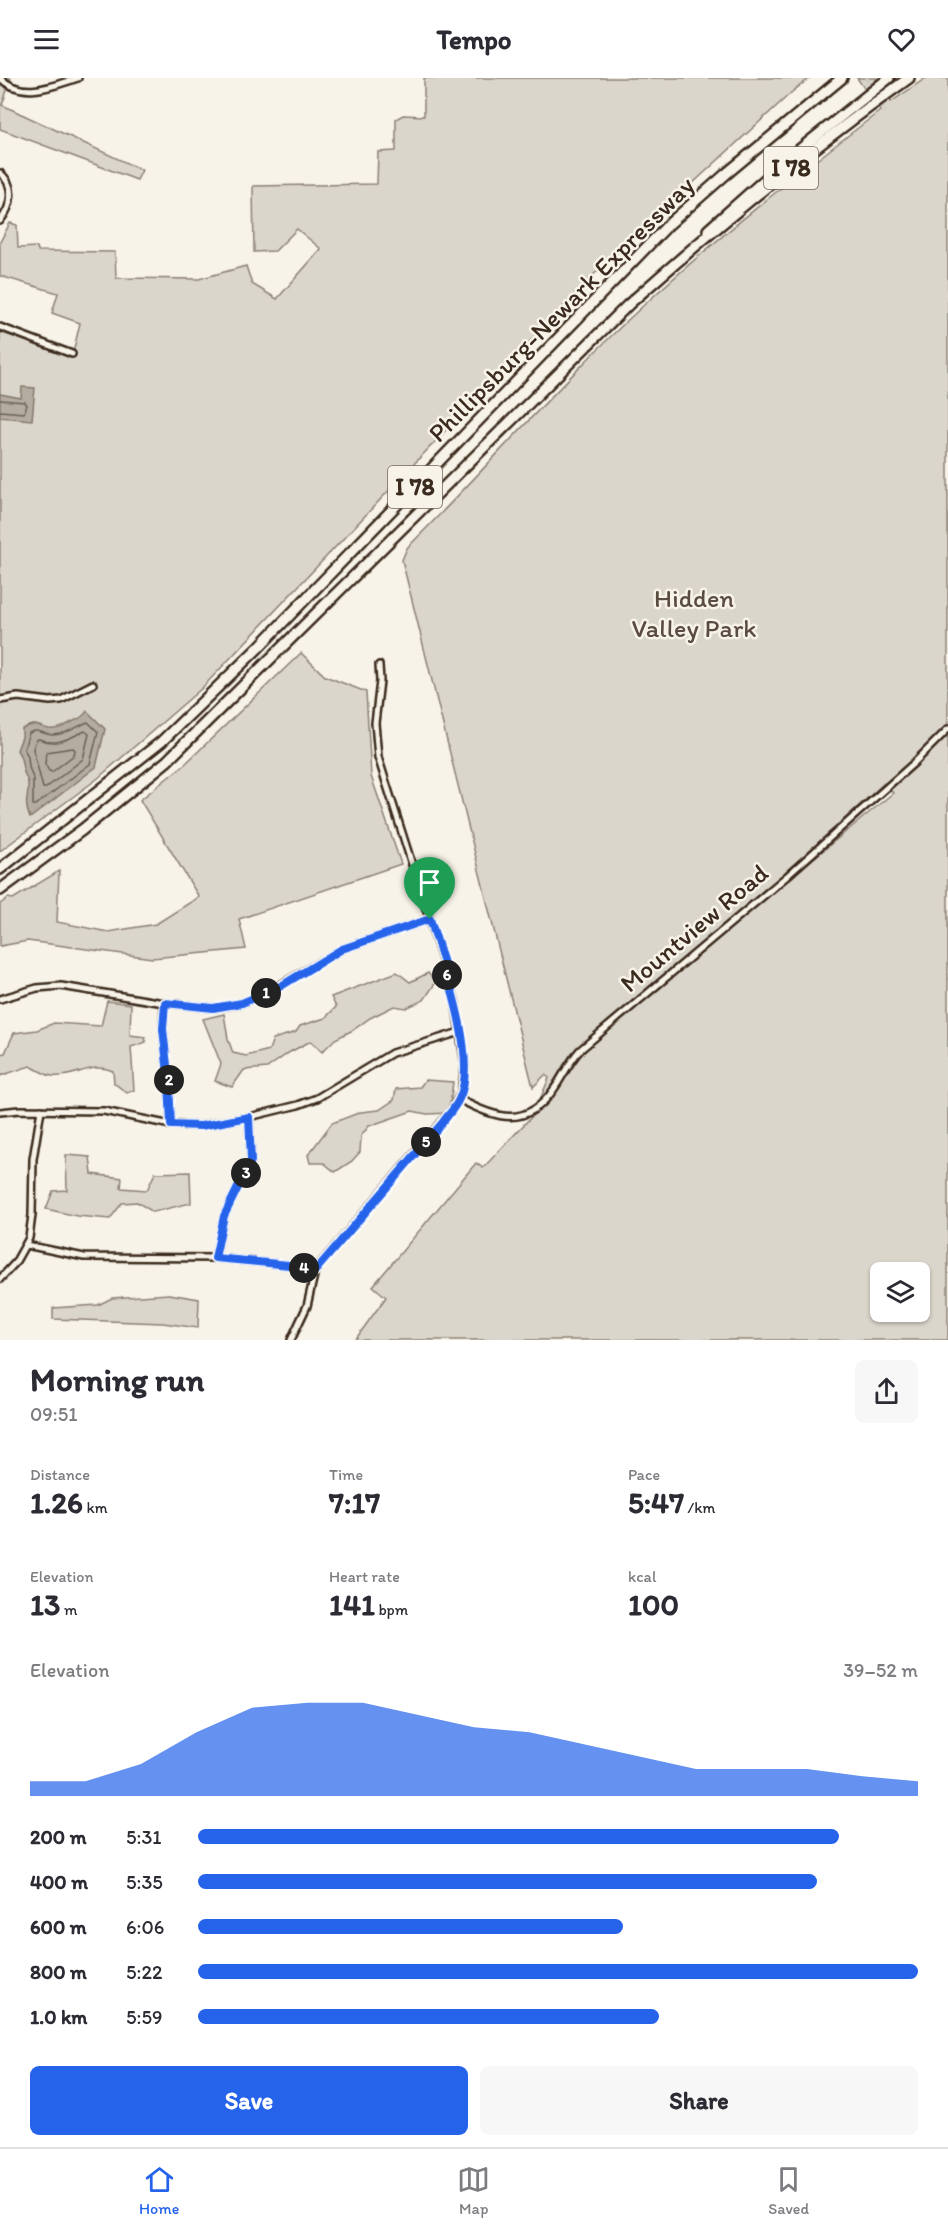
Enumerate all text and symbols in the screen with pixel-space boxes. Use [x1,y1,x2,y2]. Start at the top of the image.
icon: menu [30,23,63,56]
text: Tempo [436,23,512,56]
icon: heart [885,23,918,56]
road number: I 78 [764,147,818,189]
street label: Phillipsburg-Newark Expressway [421,169,701,449]
road number: I 78 [388,466,442,508]
park label: Hidden Valley Park [632,582,756,644]
pin [404,857,455,919]
street label: Mountview Road [614,857,775,999]
icon: arrive [413,866,446,899]
pin: 6 [432,960,462,990]
text: 6 [443,965,451,984]
pin: 1 [251,978,281,1008]
text: 1 [262,983,270,1002]
pin: 2 [154,1065,184,1095]
text: 2 [165,1070,173,1089]
pin: 5 [411,1127,441,1157]
text: 5 [422,1132,430,1151]
pin: 3 [231,1158,261,1188]
text: 3 [242,1163,250,1182]
pin: 4 [289,1253,319,1283]
text: 4 [299,1258,309,1277]
map controls [870,1262,930,1322]
button: layers [870,1262,930,1322]
text: Morning run [30,1360,205,1399]
button: share [855,1360,918,1423]
text: 09:51 [30,1402,77,1426]
text: Distance [30,1465,90,1484]
text: Time [329,1465,363,1484]
text: Pace [628,1465,660,1484]
text: 1.26 [30,1484,83,1521]
text: 7:17 [329,1484,380,1521]
text: 5:47 [628,1484,684,1521]
text: km [83,1498,108,1517]
text: /km [684,1498,716,1517]
text: Elevation [30,1567,94,1586]
text: Heart rate [329,1567,400,1586]
text: kcal [628,1567,656,1586]
text: 13 [30,1586,60,1623]
text: 141 [329,1586,375,1623]
text: 100 [628,1586,679,1623]
text: m [60,1600,77,1619]
text: bpm [375,1600,408,1619]
text: Elevation [30,1658,109,1682]
text: 39–52 m [843,1658,918,1682]
text: 200 m [30,1825,86,1849]
text: 5:31 [126,1825,162,1849]
text: 400 m [30,1870,88,1894]
text: 5:35 [126,1870,163,1894]
text: 600 m [30,1915,87,1939]
text: 6:06 [126,1915,164,1939]
text: 800 m [30,1960,87,1984]
text: 5:22 [126,1960,162,1984]
text: 1.0 km [30,2005,87,2029]
text: 5:59 [126,2005,162,2029]
button: Save [30,2066,468,2135]
button: Share [480,2066,918,2135]
tab: Home [139,2163,179,2218]
tab: Map [457,2163,490,2218]
tab: Saved [768,2163,809,2218]

